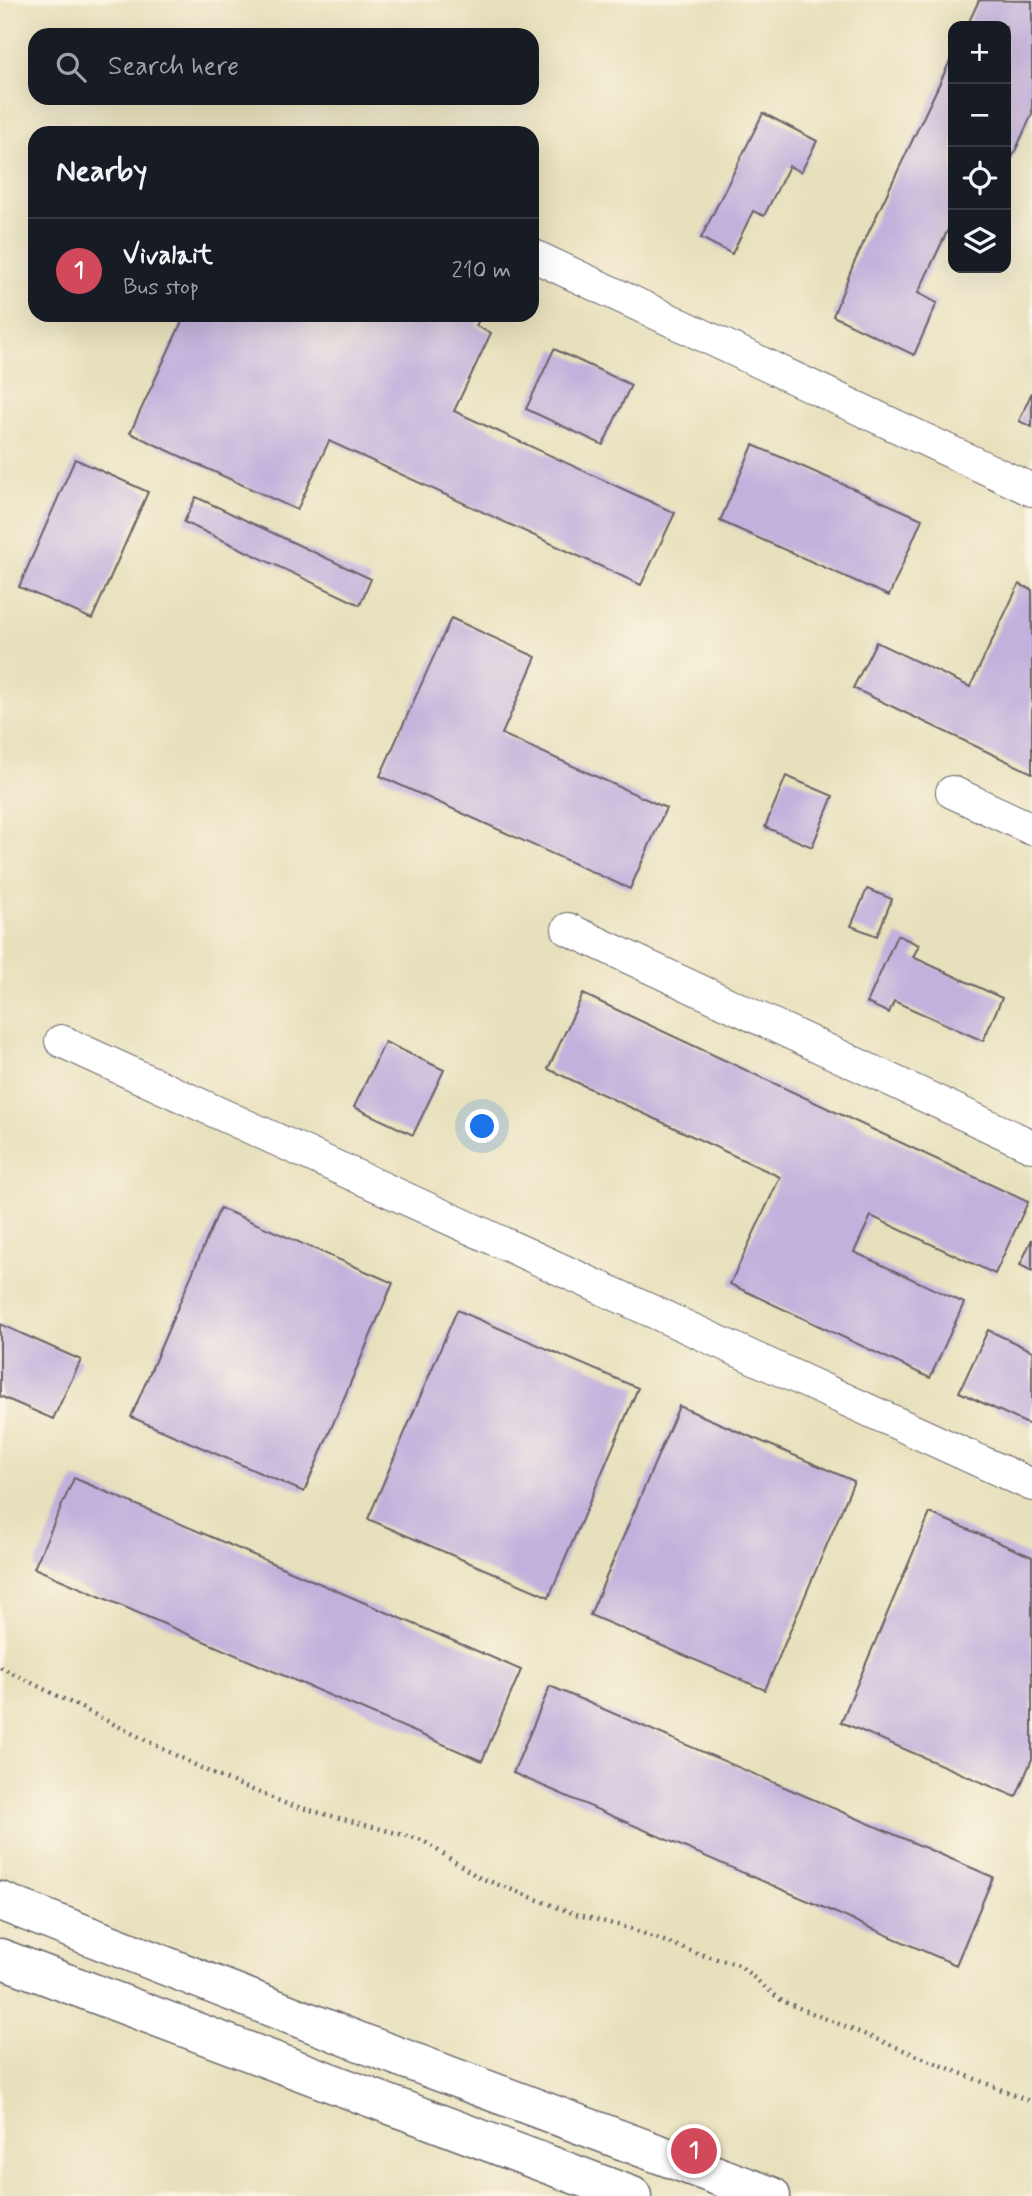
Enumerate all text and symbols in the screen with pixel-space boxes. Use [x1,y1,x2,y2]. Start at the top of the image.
map controls [948,21,1011,273]
button: + [948,21,1011,84]
search box [28,28,539,105]
icon: search [52,48,90,86]
text: Search here [108,50,239,84]
button: − [948,84,1011,147]
button: locate [948,147,1011,210]
text: Nearby [56,152,147,191]
button: layers [948,210,1011,273]
text: Vivalait [123,239,213,273]
text: 1 [74,256,84,286]
text: 210 m [451,256,511,286]
text: Bus stop [123,273,199,303]
your location [465,1109,499,1143]
pin: 1 [671,2125,717,2177]

